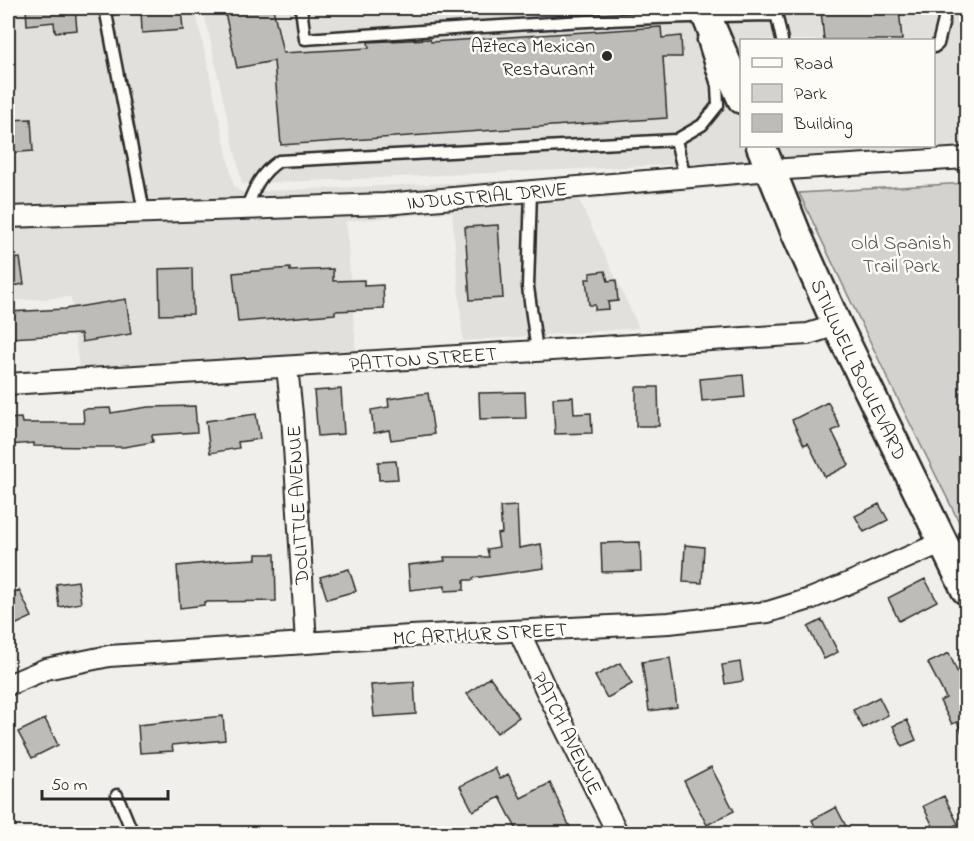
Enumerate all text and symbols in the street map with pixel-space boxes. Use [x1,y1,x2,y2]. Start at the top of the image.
place label: Azteca Mexican Restaurant [471,33,595,85]
legend [740,39,935,147]
marker: Azteca Mexican Restaurant [600,49,614,63]
text: Road [794,52,833,78]
text: Park [794,82,827,108]
text: Building [793,112,853,139]
street label: INDUSTRIAL DRIVE [406,176,569,219]
park label: Old Spanish Trail Park [851,230,951,282]
street label: STILLWELL BOULEVARD [801,275,913,466]
street label: PATTON STREET [348,341,498,380]
street label: DOLITTLE AVENUE [281,424,318,586]
street label: MC ARTHUR STREET [392,616,568,655]
street label: PATCH AVENUE [523,668,608,801]
scale bar [42,763,168,801]
text: 50 m [51,773,88,799]

